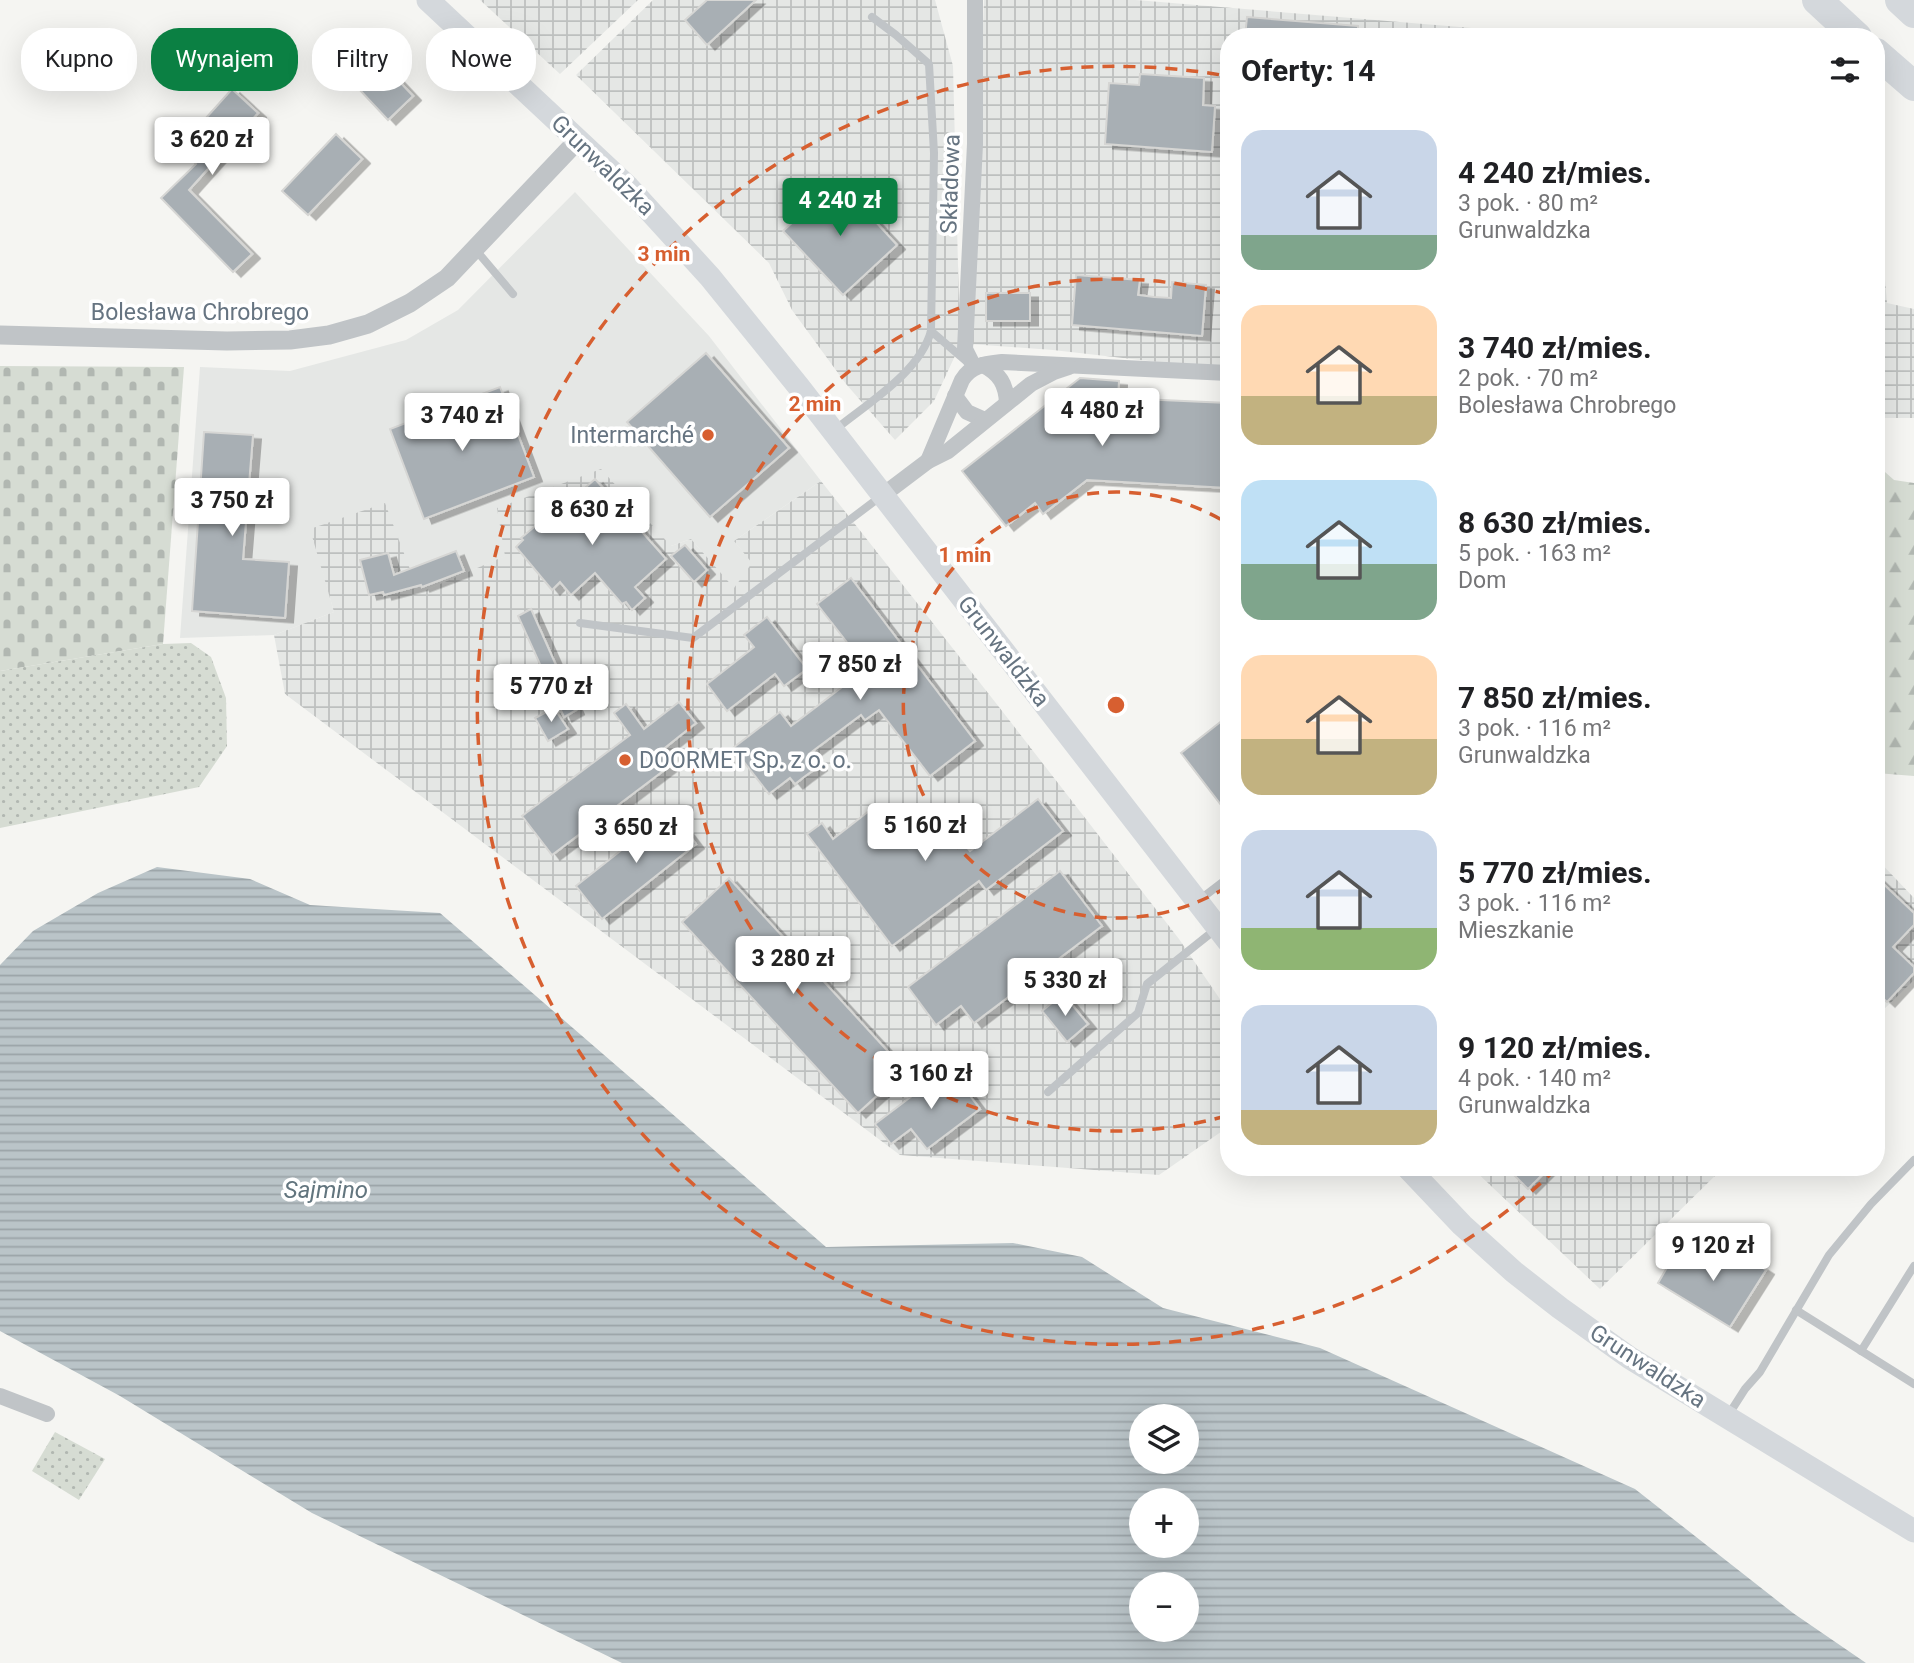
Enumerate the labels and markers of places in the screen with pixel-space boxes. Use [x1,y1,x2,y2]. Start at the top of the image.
pin: 3 620 zł [140,118,284,177]
pin: 4 240 zł [768,178,912,238]
pin: 4 480 zł [1030,388,1174,448]
pin: 3 740 zł [390,393,534,453]
place label: Intermarché [570,422,694,449]
marker: Intermarché [700,427,716,443]
pin: 3 750 zł [160,478,304,538]
pin: 8 630 zł [520,488,664,547]
pin: 7 850 zł [788,642,932,702]
pin: 5 770 zł [479,664,623,724]
centre of rings [1104,693,1128,717]
place label: DOORMET Sp. z o. o. [639,747,852,774]
marker: DOORMET Sp. z o. o. [617,752,633,768]
pin: 5 160 zł [853,804,997,863]
pin: 3 650 zł [564,806,708,865]
pin: 3 280 zł [721,936,865,996]
pin: 5 330 zł [993,958,1137,1018]
pin: 3 160 zł [859,1052,1003,1111]
pin: 9 120 zł [1641,1224,1785,1283]

